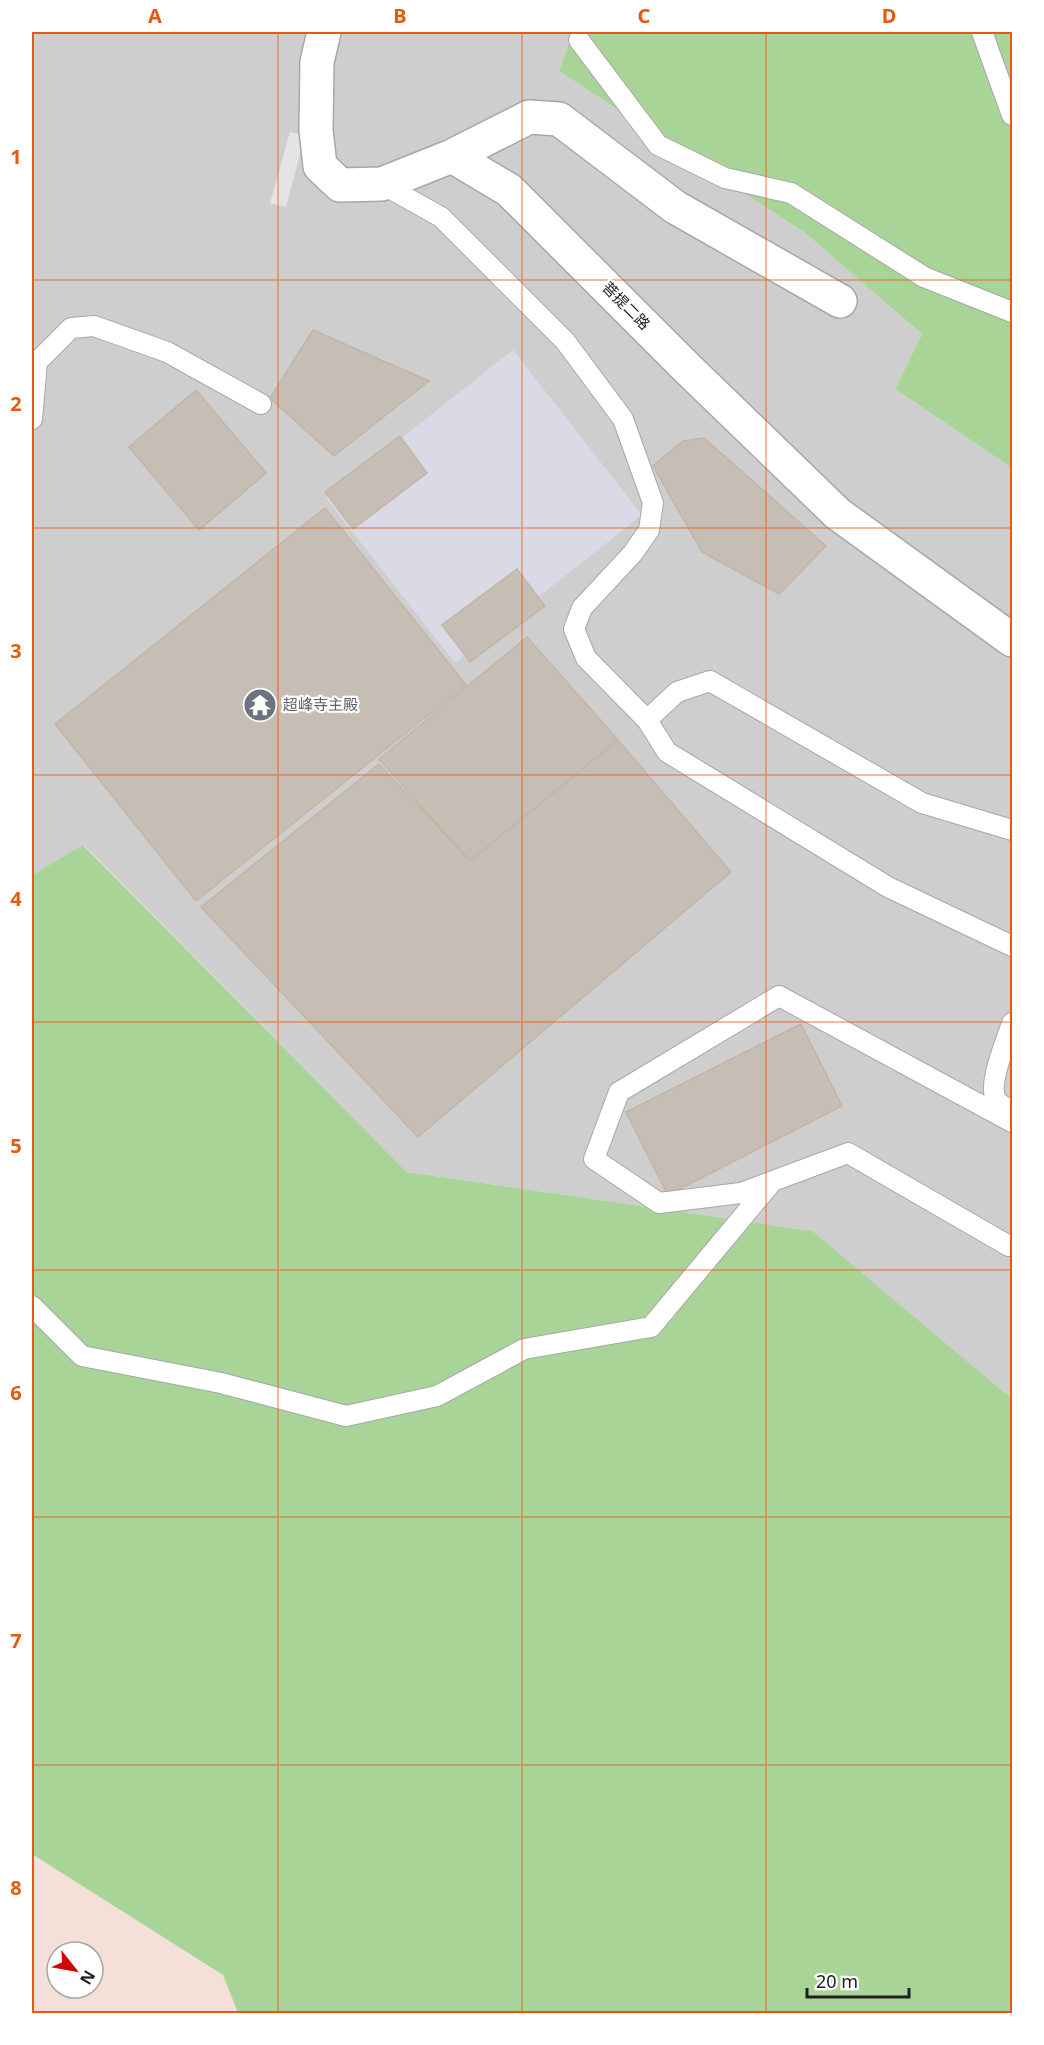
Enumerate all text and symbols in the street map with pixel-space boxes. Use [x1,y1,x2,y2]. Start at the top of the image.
text: A [148,2,162,29]
text: B [393,2,407,29]
text: C [638,2,651,29]
text: D [882,2,896,29]
text: 1 [10,143,22,170]
street label: 菩提二路 [598,277,655,334]
text: 2 [10,390,22,417]
text: 3 [10,637,22,664]
temple icon: 超峰寺主殿 [242,687,278,723]
place label: 超峰寺主殿 [283,694,358,714]
text: 4 [10,885,22,912]
text: 5 [10,1132,22,1159]
text: 6 [10,1379,22,1406]
text: 7 [10,1627,22,1654]
text: 8 [10,1874,22,1901]
north arrow [45,1940,105,2000]
scale bar [807,1961,909,1999]
text: N [75,1966,101,1989]
text: 20 m [816,1969,858,1993]

